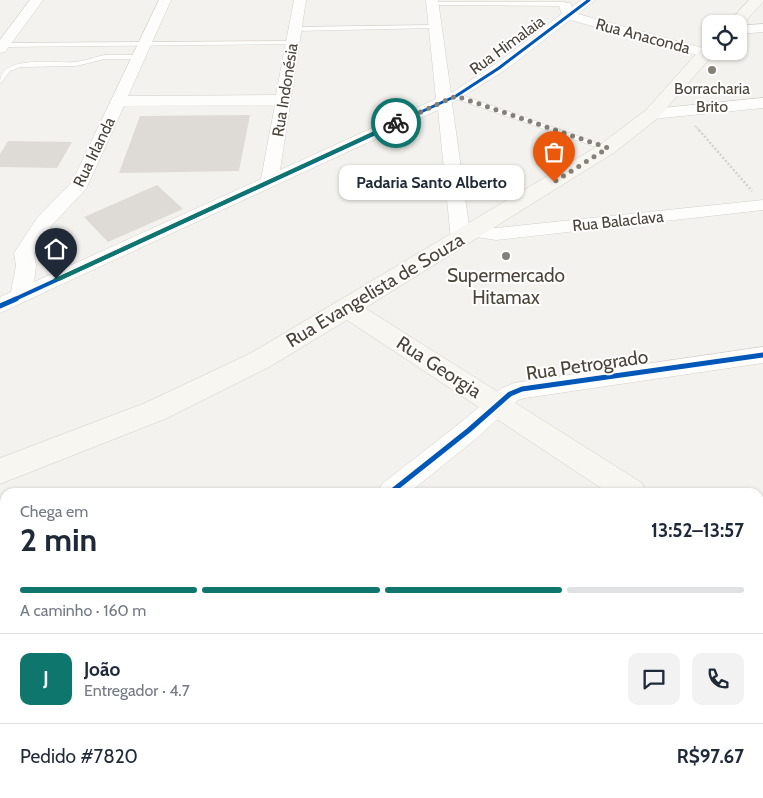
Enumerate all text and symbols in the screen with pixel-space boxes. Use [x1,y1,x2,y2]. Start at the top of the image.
street label: Rua Himalaia [466,11,548,79]
street label: Rua Anaconda [594,14,693,58]
map controls [702,15,747,60]
button: locate [702,15,747,60]
street label: Rua Indonésia [268,42,302,138]
marker: Borracharia Brito [706,64,718,76]
place label: Borracharia Brito [674,79,750,116]
courier [371,98,421,148]
icon: bike [382,109,410,137]
street label: Rua Irlanda [69,114,119,190]
pin [533,131,575,182]
icon: bag [540,138,568,166]
callout: Padaria Santo Alberto [339,164,524,200]
text: Padaria Santo Alberto [356,173,507,192]
street label: Rua Balaclava [571,207,665,235]
pin [35,228,77,279]
street label: Rua Evangelista de Souza [282,228,468,352]
icon: home [42,235,70,263]
marker: Supermercado Hitamax [500,250,512,262]
place label: Supermercado Hitamax [447,264,565,309]
street label: Rua Georgia [392,331,486,403]
street label: Rua Petrogrado [524,345,650,385]
text: Chega em [20,502,88,521]
text: 13:52–13:57 [651,519,744,542]
text: 2 min [20,520,97,559]
text: A caminho · 160 m [20,601,146,620]
button: chat [628,653,680,705]
button: phone [692,653,744,705]
text: João [84,658,120,681]
text: J [43,667,49,690]
text: Entregador · 4.7 [84,681,190,700]
text: Pedido #7820 [20,745,138,768]
text: R$97.67 [677,745,744,768]

